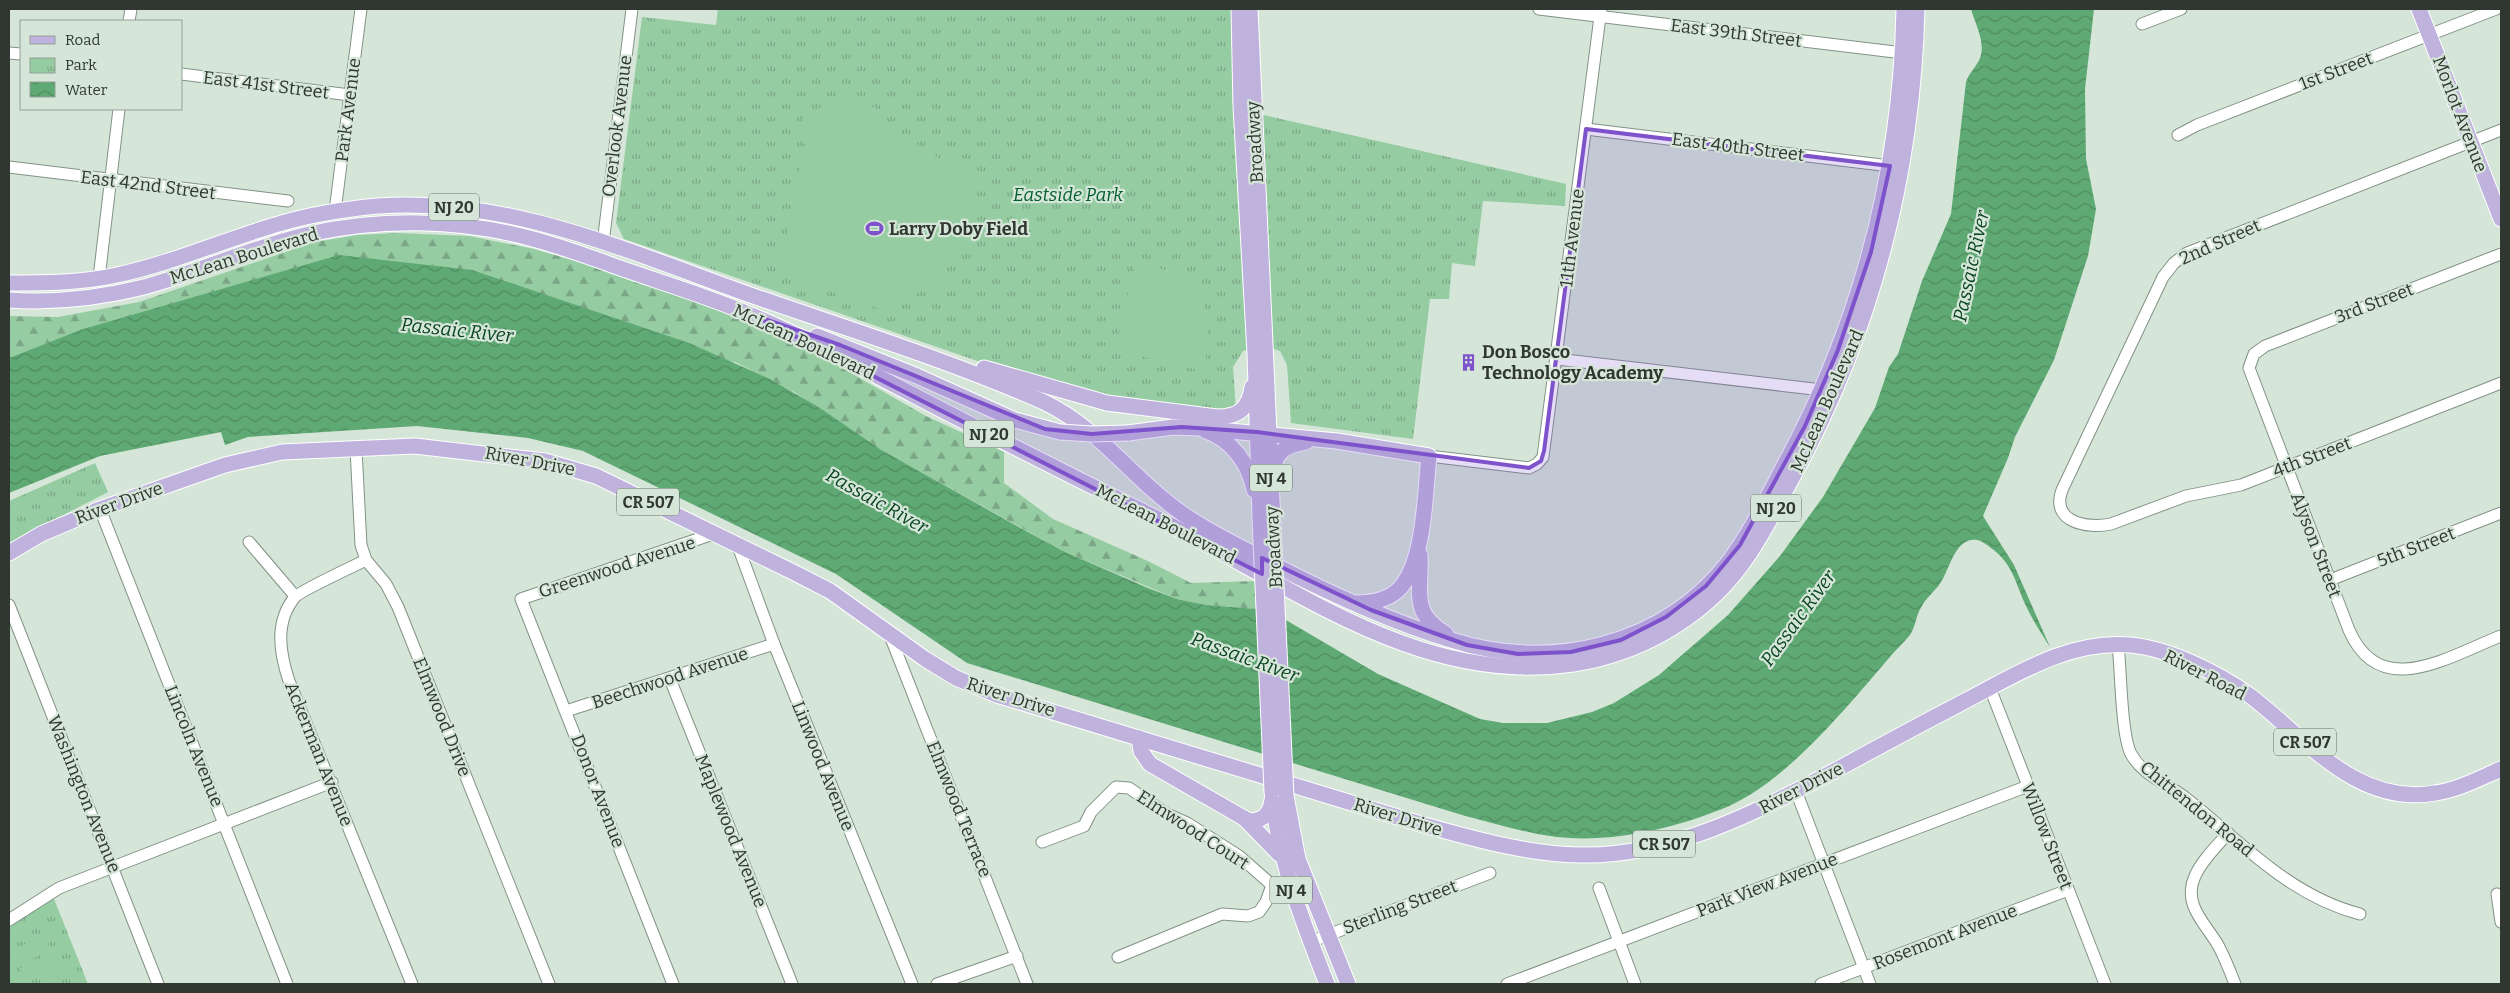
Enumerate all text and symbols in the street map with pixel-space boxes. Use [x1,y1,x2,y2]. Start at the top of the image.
street label: East 39th Street [1669,14,1803,52]
legend [20,20,182,110]
text: Road [65,31,100,49]
street label: 1st Street [2296,47,2376,95]
street label: Morlot Avenue [2428,53,2492,175]
street label: Overlook Avenue [597,54,637,198]
text: Park [65,56,97,74]
street label: Park Avenue [331,57,365,163]
street label: East 41st Street [202,66,331,104]
text: Water [65,81,108,99]
street label: Broadway [1242,100,1268,184]
street label: East 40th Street [1670,128,1806,166]
street label: East 42nd Street [79,166,217,204]
park label: Eastside Park [1013,184,1123,206]
street label: 11th Avenue [1555,188,1589,288]
road number: NJ 20 [429,193,479,220]
water label: Passaic River [1948,207,1994,324]
street label: 2nd Street [2176,214,2264,270]
place label: Larry Doby Field [889,218,1028,240]
sports icon: Larry Doby Field [865,219,885,239]
street label: McLean Boulevard [167,223,321,289]
street label: 3rd Street [2332,278,2417,328]
street label: McLean Boulevard [729,299,879,385]
water label: Passaic River [400,313,516,347]
street label: McLean Boulevard [1786,326,1869,476]
place label: Don Bosco Technology Academy [1482,341,1664,384]
building icon: Don Bosco Technology Academy [1458,352,1478,372]
road number: NJ 20 [964,420,1014,448]
street label: 4th Street [2270,432,2355,482]
street label: River Drive [483,441,577,481]
water label: Passaic River [822,464,933,539]
road number: NJ 4 [1250,464,1292,492]
street label: River Drive [72,477,166,529]
street label: McLean Boulevard [1092,479,1240,569]
road number: CR 507 [617,488,679,516]
street label: Alyson Street [2286,489,2346,601]
road number: NJ 20 [1751,494,1801,522]
street label: Broadway [1261,505,1287,589]
street label: 5th Street [2374,522,2458,572]
street label: Greenwood Avenue [536,531,698,603]
water label: Passaic River [1756,565,1841,670]
water label: Passaic River [1188,627,1303,688]
street label: Beechwood Avenue [589,642,751,714]
street label: River Road [2160,645,2250,705]
street label: Elmwood Drive [408,654,476,780]
street label: River Drive [964,672,1058,722]
street label: Ackerman Avenue [280,679,358,829]
street label: Lincoln Avenue [160,682,228,810]
street label: Linwood Avenue [787,698,859,834]
street label: Washington Avenue [42,712,126,876]
road number: CR 507 [2274,729,2336,756]
street label: Donor Avenue [566,731,630,851]
street label: Elmwood Terrace [922,738,996,880]
street label: Maplewood Avenue [690,751,772,911]
street label: Chittendon Road [2136,756,2259,862]
street label: River Drive [1755,757,1847,819]
street label: Willow Street [2017,780,2078,893]
street label: Elmwood Court [1133,786,1254,875]
street label: River Drive [1351,793,1445,841]
road number: CR 507 [1633,831,1695,858]
street label: Park View Avenue [1693,848,1841,922]
street label: Sterling Street [1340,875,1461,939]
road number: NJ 4 [1270,876,1312,904]
street label: Rosemont Avenue [1870,899,2020,975]

